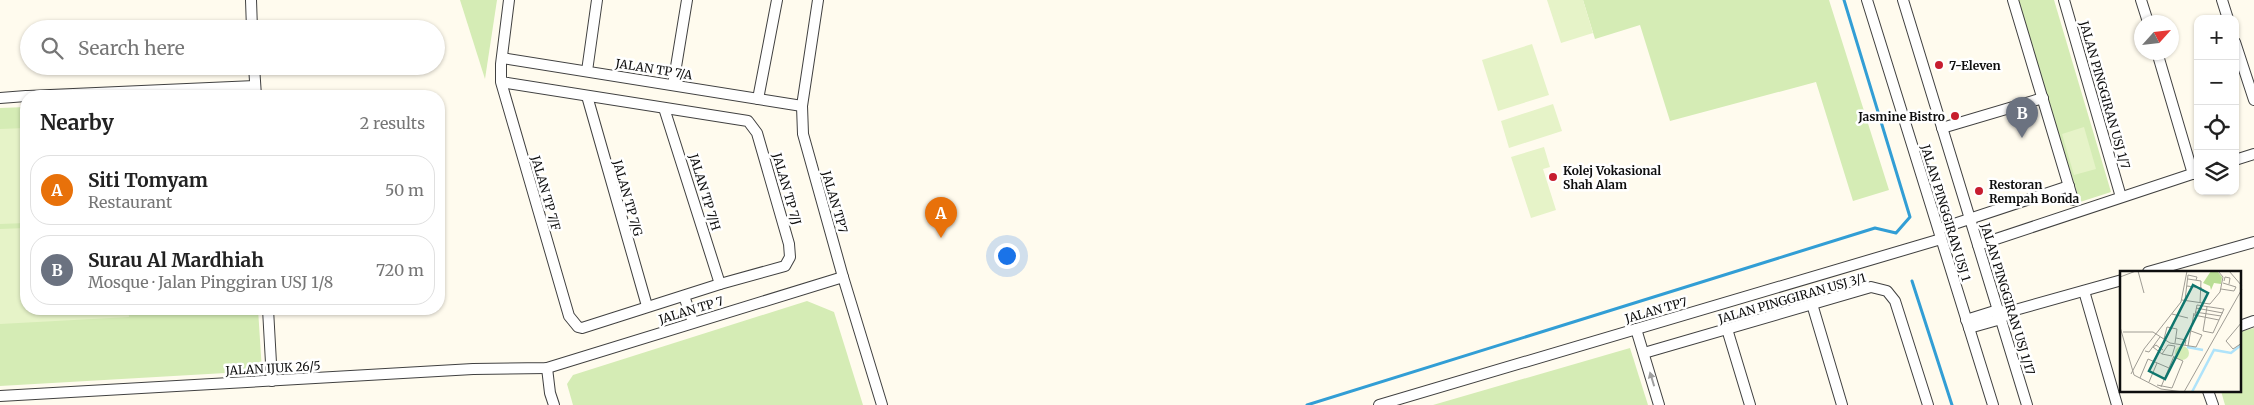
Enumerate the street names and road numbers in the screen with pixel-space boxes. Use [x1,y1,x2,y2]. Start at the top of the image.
street label: JALAN PINGGIRAN USJ 1/7 [2076,18,2133,171]
street label: JALAN TP 7/A [614,55,694,83]
street label: JALAN PINGGIRAN USJ 1 [1918,142,1974,284]
street label: JALAN TP 7/J [769,150,805,227]
street label: JALAN TP 7/H [686,151,724,232]
street label: JALAN TP 7/F [528,153,564,233]
street label: JALAN TP 7/G [610,157,646,238]
street label: JALAN TP7 [819,168,851,235]
street label: JALAN PINGGIRAN USJ 1/17 [1977,220,2038,377]
street label: JALAN PINGGIRAN USJ 3/1 [1716,270,1868,327]
street label: JALAN TP 7 [656,293,725,327]
street label: JALAN TP7 [1622,294,1689,326]
street label: JALAN IJUK 26/5 [224,358,321,378]

